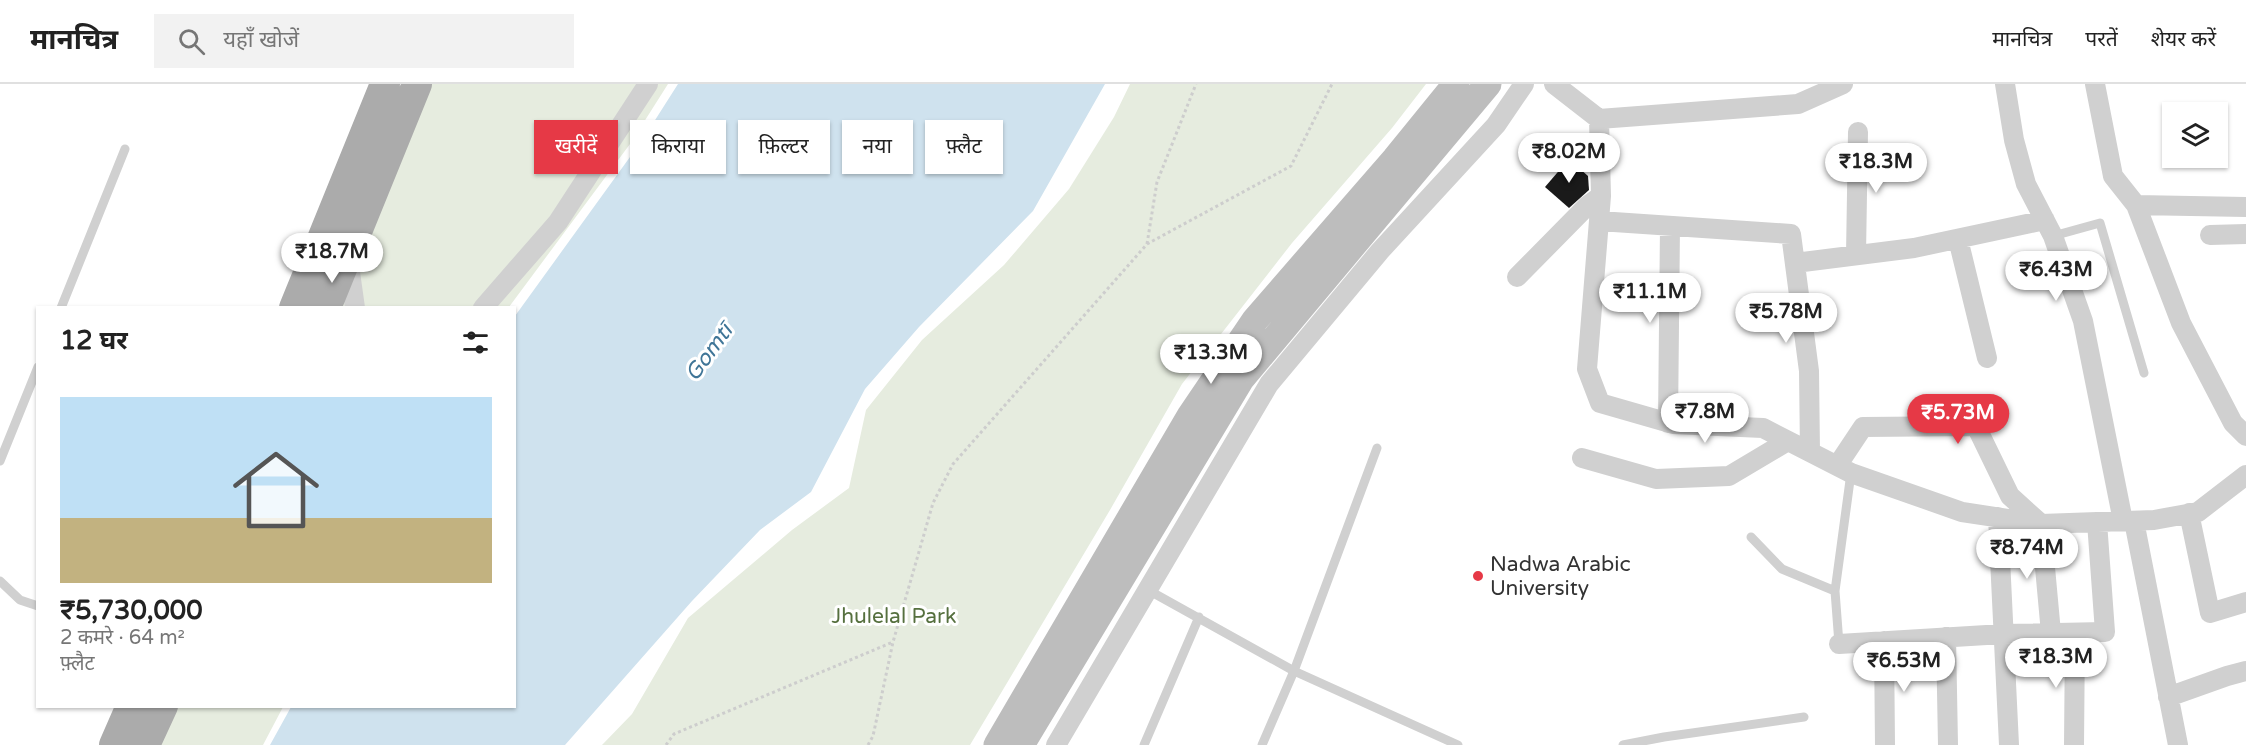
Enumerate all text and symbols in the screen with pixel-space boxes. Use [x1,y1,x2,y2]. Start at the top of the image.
search box [154,14,574,68]
text: मानचित्र [30,23,118,57]
icon: search [175,25,208,58]
text: यहाँ खोजें [223,27,299,53]
text: मानचित्र [1992,27,2052,52]
text: परतें [2085,27,2118,52]
text: शेयर करें [2151,27,2216,52]
map controls [2162,102,2228,168]
button: layers [2162,102,2228,168]
chip: खरीदें [534,120,618,174]
chip: किराया [630,120,726,174]
chip: फ़िल्टर [738,120,830,174]
chip: नया [842,120,913,174]
chip: फ़्लैट [925,120,1003,174]
pin: ₹8.02M [1520,133,1618,184]
text: ₹8.02M [1532,140,1606,164]
pin: ₹18.3M [1827,143,1925,194]
text: ₹18.3M [1839,150,1913,174]
pin: ₹18.7M [283,233,381,284]
text: ₹18.7M [295,240,369,264]
pin: ₹6.43M [2007,251,2105,302]
text: ₹6.43M [2019,258,2093,282]
pin: ₹11.1M [1601,273,1699,324]
text: ₹11.1M [1613,280,1687,304]
pin: ₹5.78M [1737,293,1835,344]
text: ₹5.78M [1749,300,1823,324]
water label: Gomtī [680,315,741,386]
text: 12 घर [60,325,128,356]
icon: filters [459,326,492,359]
pin: ₹13.3M [1162,334,1260,385]
text: ₹13.3M [1174,341,1248,365]
pin: ₹7.8M [1663,393,1747,444]
pin: ₹5.73M [1909,394,2007,445]
text: ₹7.8M [1675,400,1735,424]
text: ₹5.73M [1921,401,1995,425]
icon: home [222,436,330,544]
pin: ₹8.74M [1978,529,2076,580]
text: ₹8.74M [1990,536,2064,560]
place label: Nadwa Arabic University [1490,552,1631,601]
marker: Nadwa Arabic University [1471,569,1485,583]
text: ₹5,730,000 [60,595,203,626]
park label: Jhulelal Park [832,604,956,629]
text: 2 कमरे · 64 m² [60,626,185,650]
pin: ₹18.3M [2007,638,2105,689]
pin: ₹6.53M [1855,642,1953,693]
text: ₹18.3M [2019,645,2093,669]
text: ₹6.53M [1867,649,1941,673]
text: फ़्लैट [60,652,95,676]

